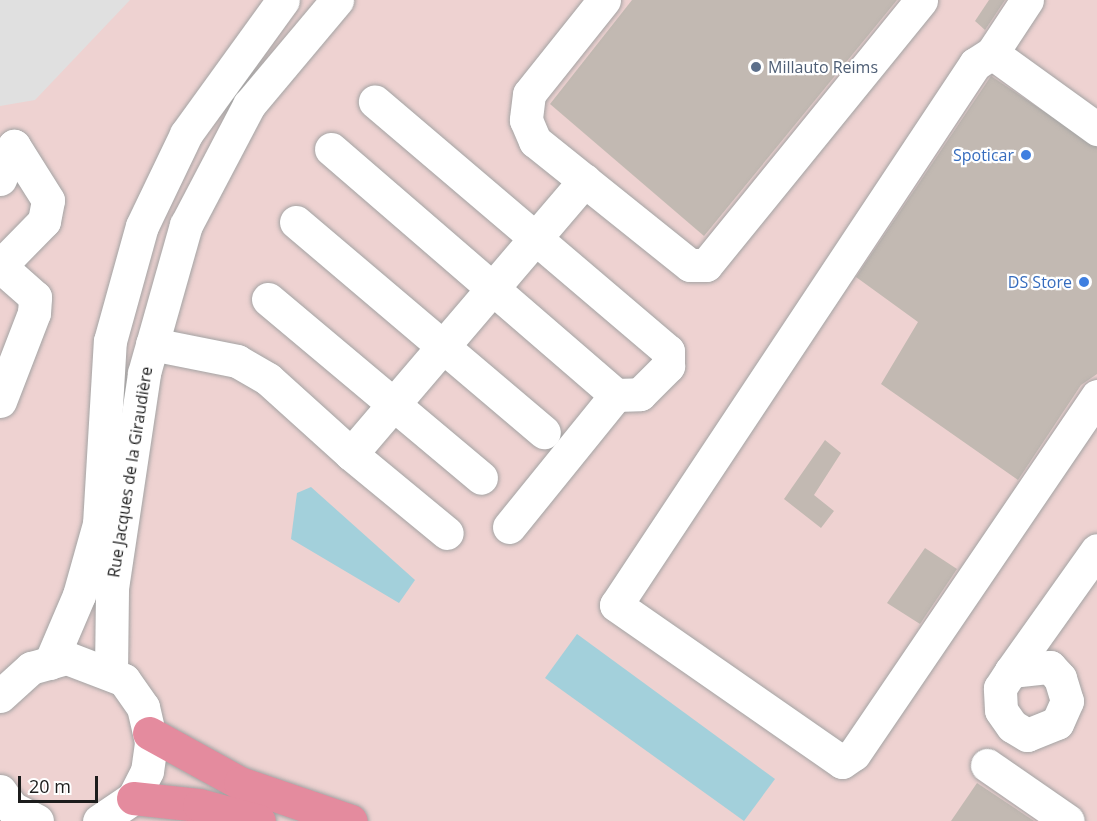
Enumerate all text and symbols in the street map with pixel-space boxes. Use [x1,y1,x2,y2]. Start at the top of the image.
place label: Millauto Reims [768,57,878,77]
marker: Millauto Reims [749,60,763,74]
place label: Spoticar [953,145,1014,165]
marker: Spoticar [1019,148,1033,162]
place label: DS Store [1008,272,1072,292]
marker: DS Store [1077,275,1091,289]
street label: Rue Jacques de la Giraudière [104,365,156,579]
scale bar [21,764,100,802]
text: 20 m [29,774,71,798]

